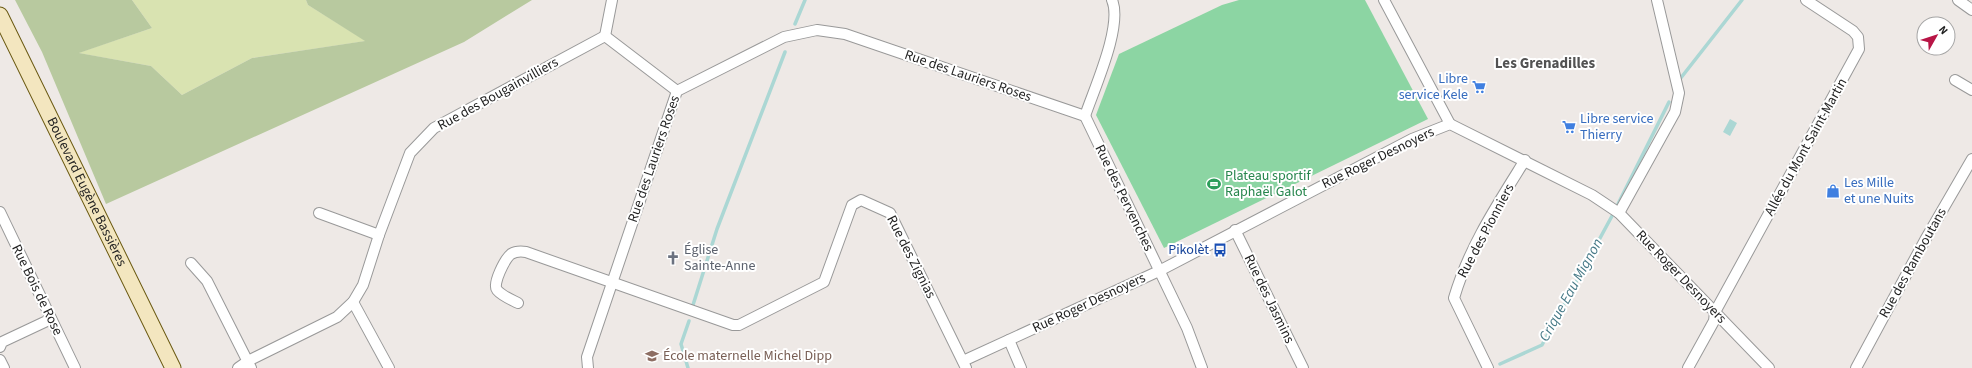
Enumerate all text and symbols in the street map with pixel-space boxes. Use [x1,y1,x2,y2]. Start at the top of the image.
north arrow [1916,16,1956,56]
text: N [1935,22,1952,38]
street label: Rue des Lauriers Roses [902,45,1034,107]
street label: Rue des Bougainvilliers [434,52,562,136]
district label: Les Grenadilles [1495,53,1596,74]
place label: Libre service Kele [1399,69,1468,105]
street label: Allée du Mont Saint-Martin [1760,74,1852,220]
supermarket icon: Libre service Kele [1471,79,1487,95]
street label: Rue des Lauriers Roses [623,93,685,225]
place label: Libre service Thierry [1580,109,1654,145]
street label: Boulevard Eugène Bassières [42,114,132,270]
supermarket icon: Libre service Thierry [1561,119,1577,135]
street label: Rue Roger Desnoyers [1318,122,1438,194]
street label: Rue des Pervenches [1090,141,1159,255]
place label: Plateau sportif Raphaël Galot [1225,166,1311,202]
place label: Les Mille et une Nuits [1844,173,1914,209]
sports icon: Plateau sportif Raphaël Galot [1206,176,1222,192]
street label: Rue des Pionniers [1453,180,1519,282]
shop icon: Les Mille et une Nuits [1825,183,1841,199]
street label: Rue des Ramboutans [1874,204,1952,322]
street label: Rue des Zignias [881,212,941,302]
street label: Rue Roger Desnoyers [1631,226,1731,328]
water label: Crique Eau Mignon [1534,235,1608,345]
place label: Église Sainte-Anne [684,240,756,276]
place label: Pikolèt [1168,240,1209,260]
street label: Rue Bois de Rose [6,241,68,339]
bus stop icon: Pikolèt [1212,242,1228,258]
church icon: Église Sainte-Anne [665,250,681,266]
street label: Rue des Jasmins [1239,251,1299,347]
street label: Rue Roger Desnoyers [1029,268,1149,338]
place label: École maternelle Michel Dipp [663,346,832,366]
school or university icon: École maternelle Michel Dipp [644,348,660,364]

